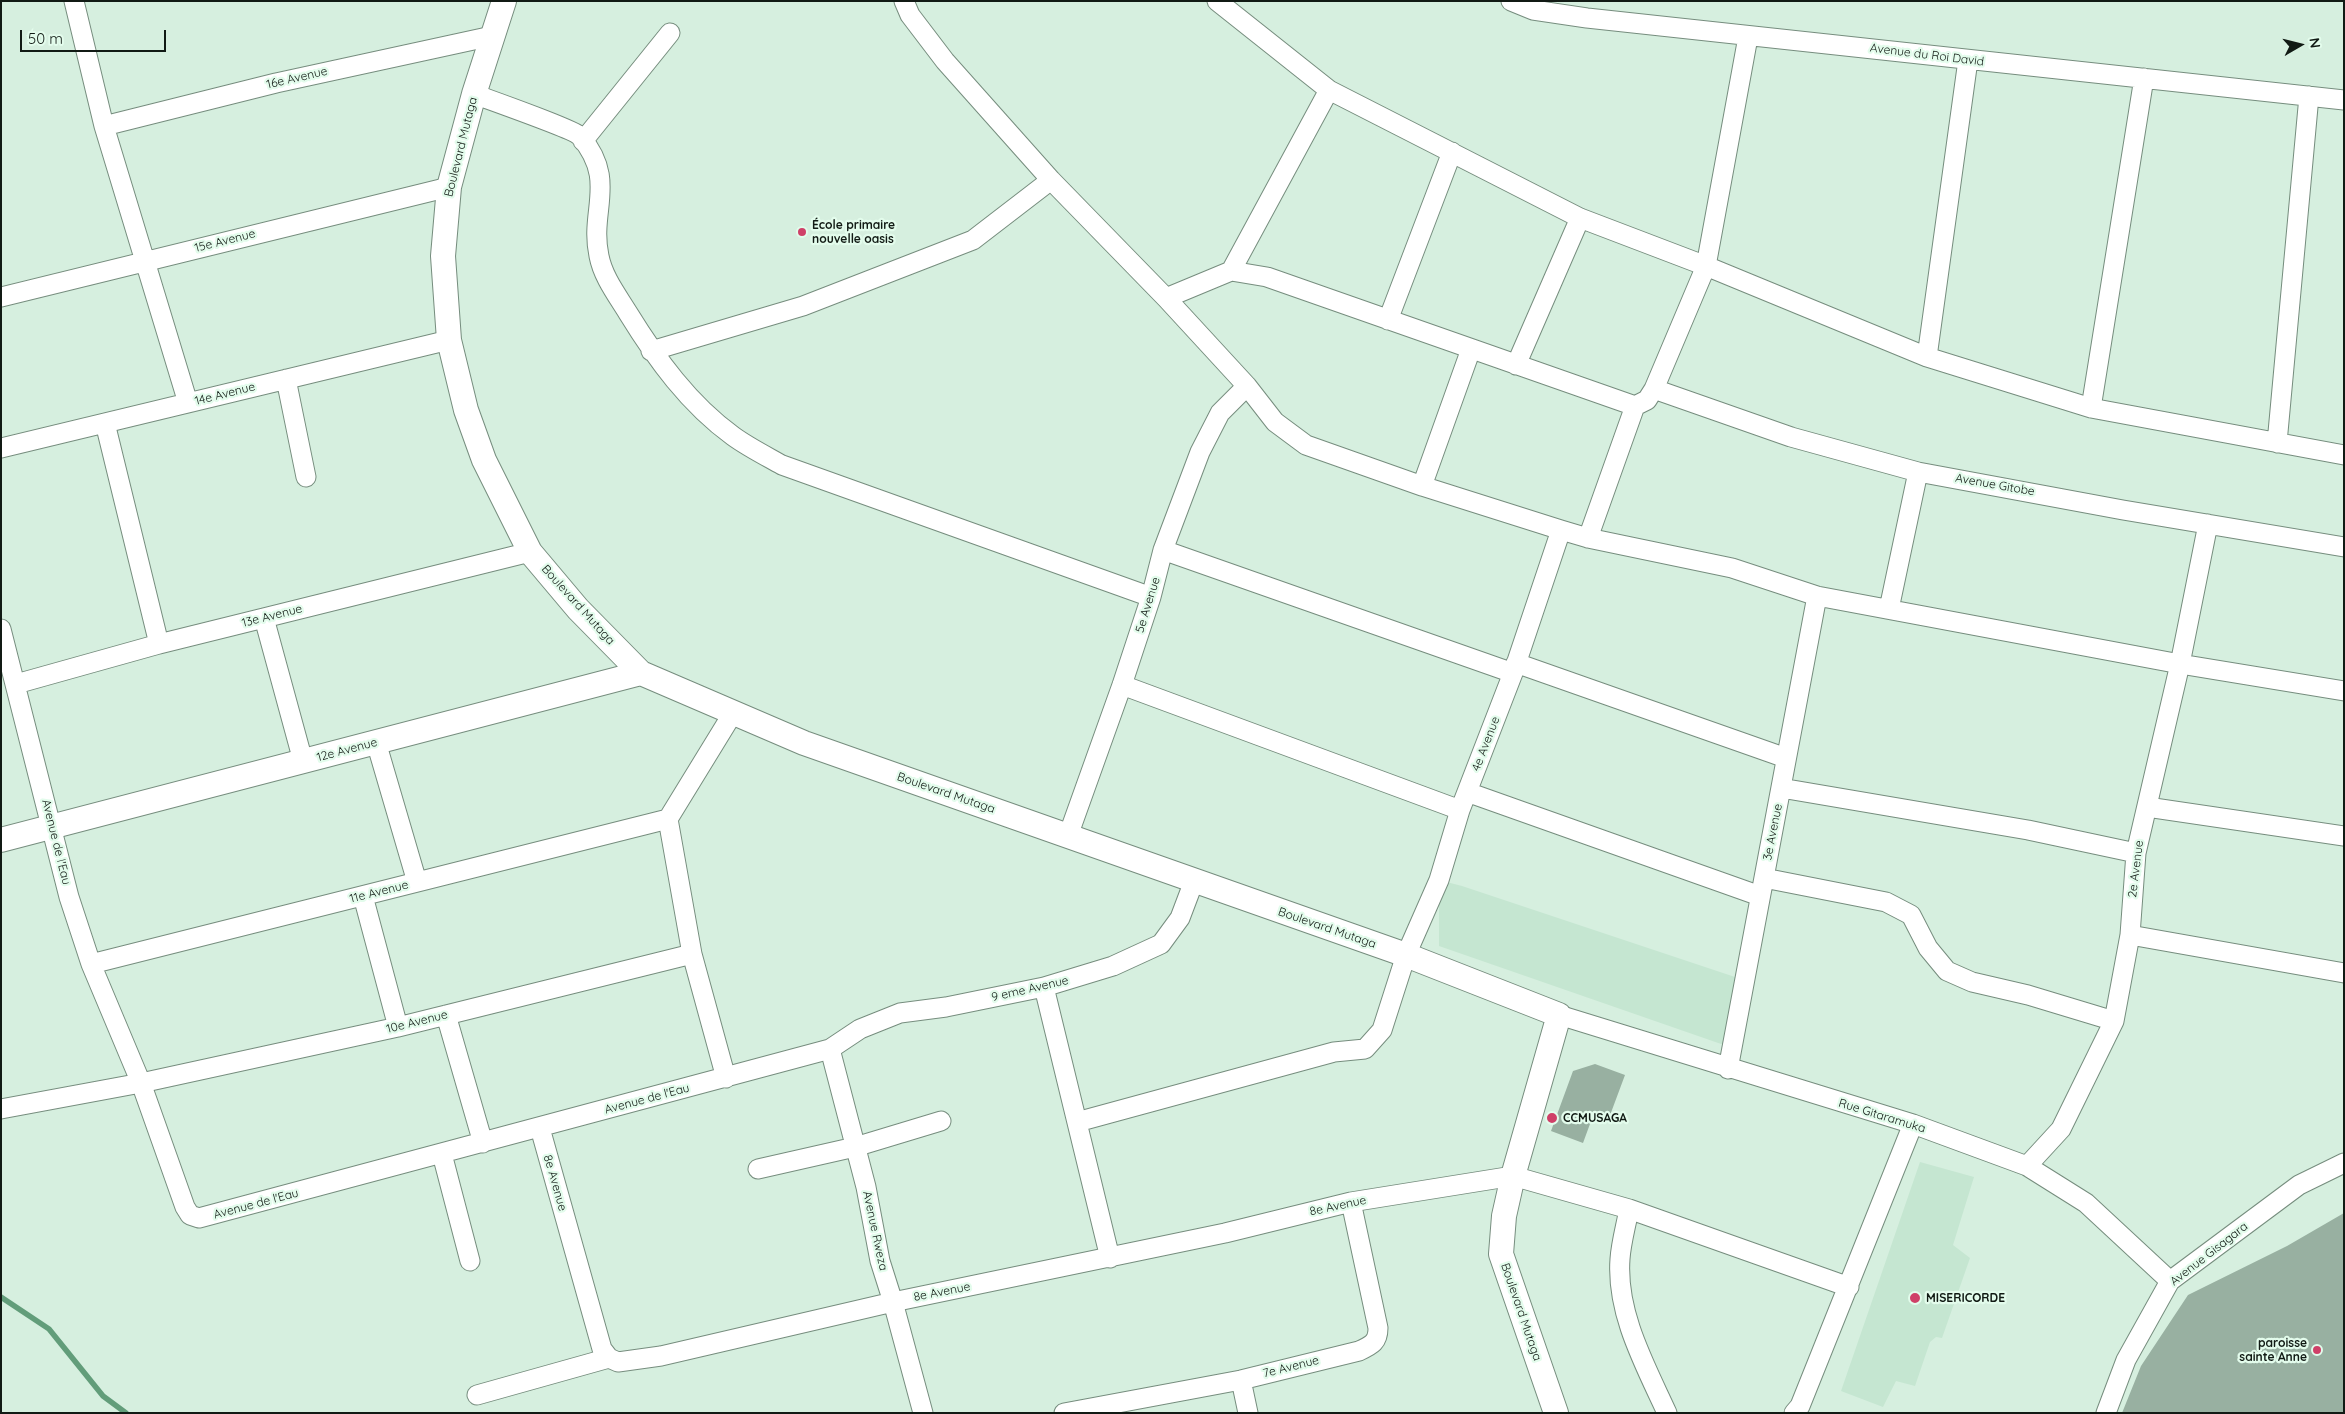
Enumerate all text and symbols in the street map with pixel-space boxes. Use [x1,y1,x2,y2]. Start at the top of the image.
scale bar [22,20,169,52]
north arrow [2275,20,2325,70]
text: 50 m [28,29,63,48]
text: N [2305,37,2324,49]
street label: Avenue du Roi David [1869,41,1985,69]
street label: 16e Avenue [265,64,329,92]
street label: Boulevard Mutaga [442,96,480,198]
place label: École primaire nouvelle oasis [812,218,895,246]
marker: École primaire nouvelle oasis [796,226,808,238]
street label: 15e Avenue [193,227,257,255]
street label: 14e Avenue [193,380,257,408]
street label: Avenue Gitobe [1954,471,2036,499]
street label: Boulevard Mutaga [538,562,618,648]
street label: 5e Avenue [1133,575,1163,635]
street label: 13e Avenue [240,602,304,630]
street label: 4e Avenue [1469,715,1503,773]
street label: 12e Avenue [315,735,379,765]
street label: Boulevard Mutaga [895,770,997,816]
street label: Avenue de l'Eau [38,798,74,886]
street label: 3e Avenue [1760,802,1786,862]
street label: 2e Avenue [2125,839,2147,899]
street label: 11e Avenue [348,878,410,906]
street label: Boulevard Mutaga [1276,905,1378,951]
street label: 9 eme Avenue [990,973,1070,1005]
street label: 10e Avenue [385,1007,449,1037]
street label: Avenue de l'Eau [603,1081,691,1117]
street label: Rue Gitaramuka [1837,1096,1927,1136]
marker: CCMUSAGA [1545,1111,1559,1125]
place label: CCMUSAGA [1563,1111,1627,1125]
street label: 8e Avenue [540,1153,570,1213]
street label: Avenue de l'Eau [212,1186,300,1222]
street label: Avenue Rweza [860,1190,890,1272]
street label: 8e Avenue [1308,1193,1368,1219]
street label: Avenue Gisagara [2167,1219,2251,1289]
street label: Boulevard Mutaga [1498,1261,1544,1363]
street label: 8e Avenue [912,1279,972,1305]
marker: MISERICORDE [1908,1291,1922,1305]
place label: MISERICORDE [1926,1291,2005,1305]
place label: paroisse sainte Anne [2239,1336,2307,1364]
marker: paroisse sainte Anne [2311,1344,2323,1356]
street label: 7e Avenue [1261,1353,1321,1381]

